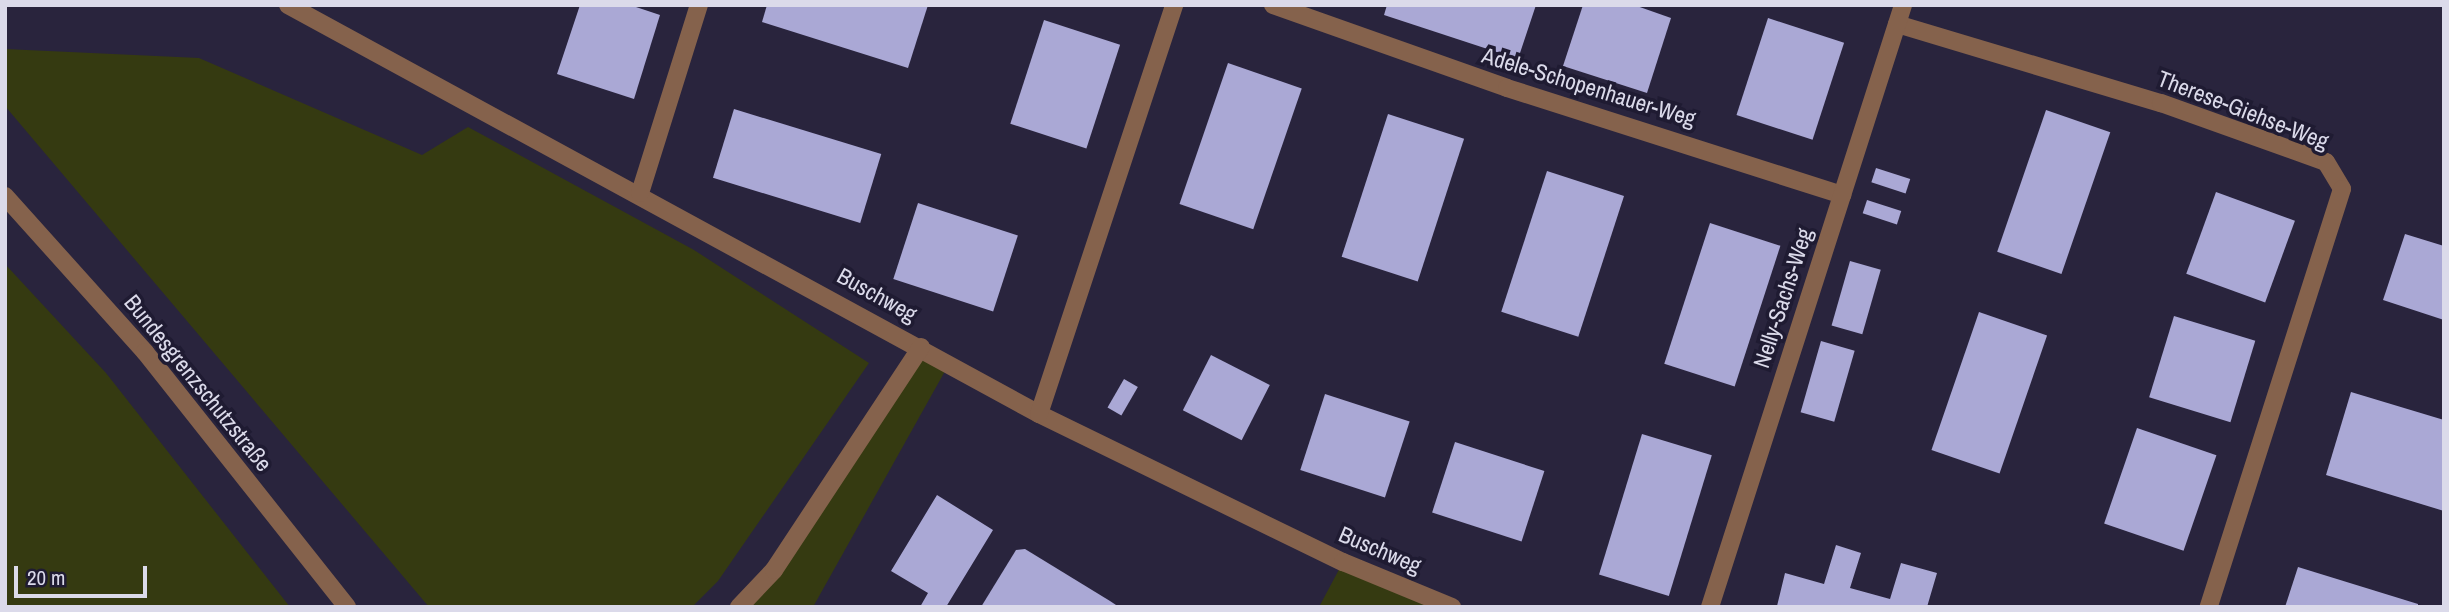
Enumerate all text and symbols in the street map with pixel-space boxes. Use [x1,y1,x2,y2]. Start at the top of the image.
street label: Adele-Schopenhauer-Weg [1479,41,1699,133]
street label: Therese-Giehse-Weg [2154,65,2332,155]
street label: Nelly-Sachs-Weg [1747,225,1819,371]
street label: Buschweg [832,262,922,328]
street label: Bundesgrenzschutzstraße [118,289,278,477]
street label: Buschweg [1335,520,1425,580]
scale bar [18,552,150,596]
text: 20 m [27,563,65,592]

